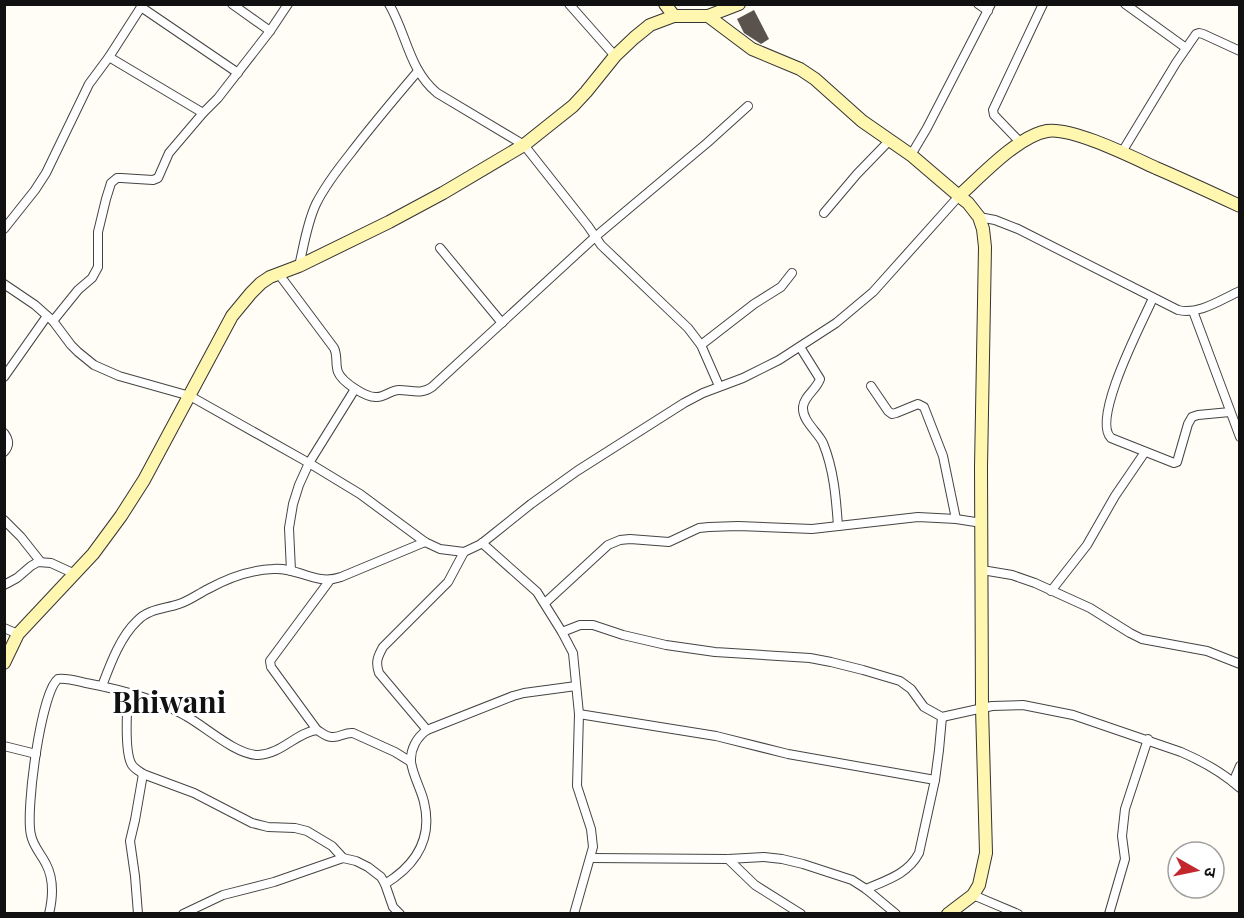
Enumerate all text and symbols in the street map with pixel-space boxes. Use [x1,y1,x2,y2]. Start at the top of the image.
district label: Bhiwani [112,681,226,721]
north arrow [1166,840,1226,900]
text: उ [1200,866,1222,879]

